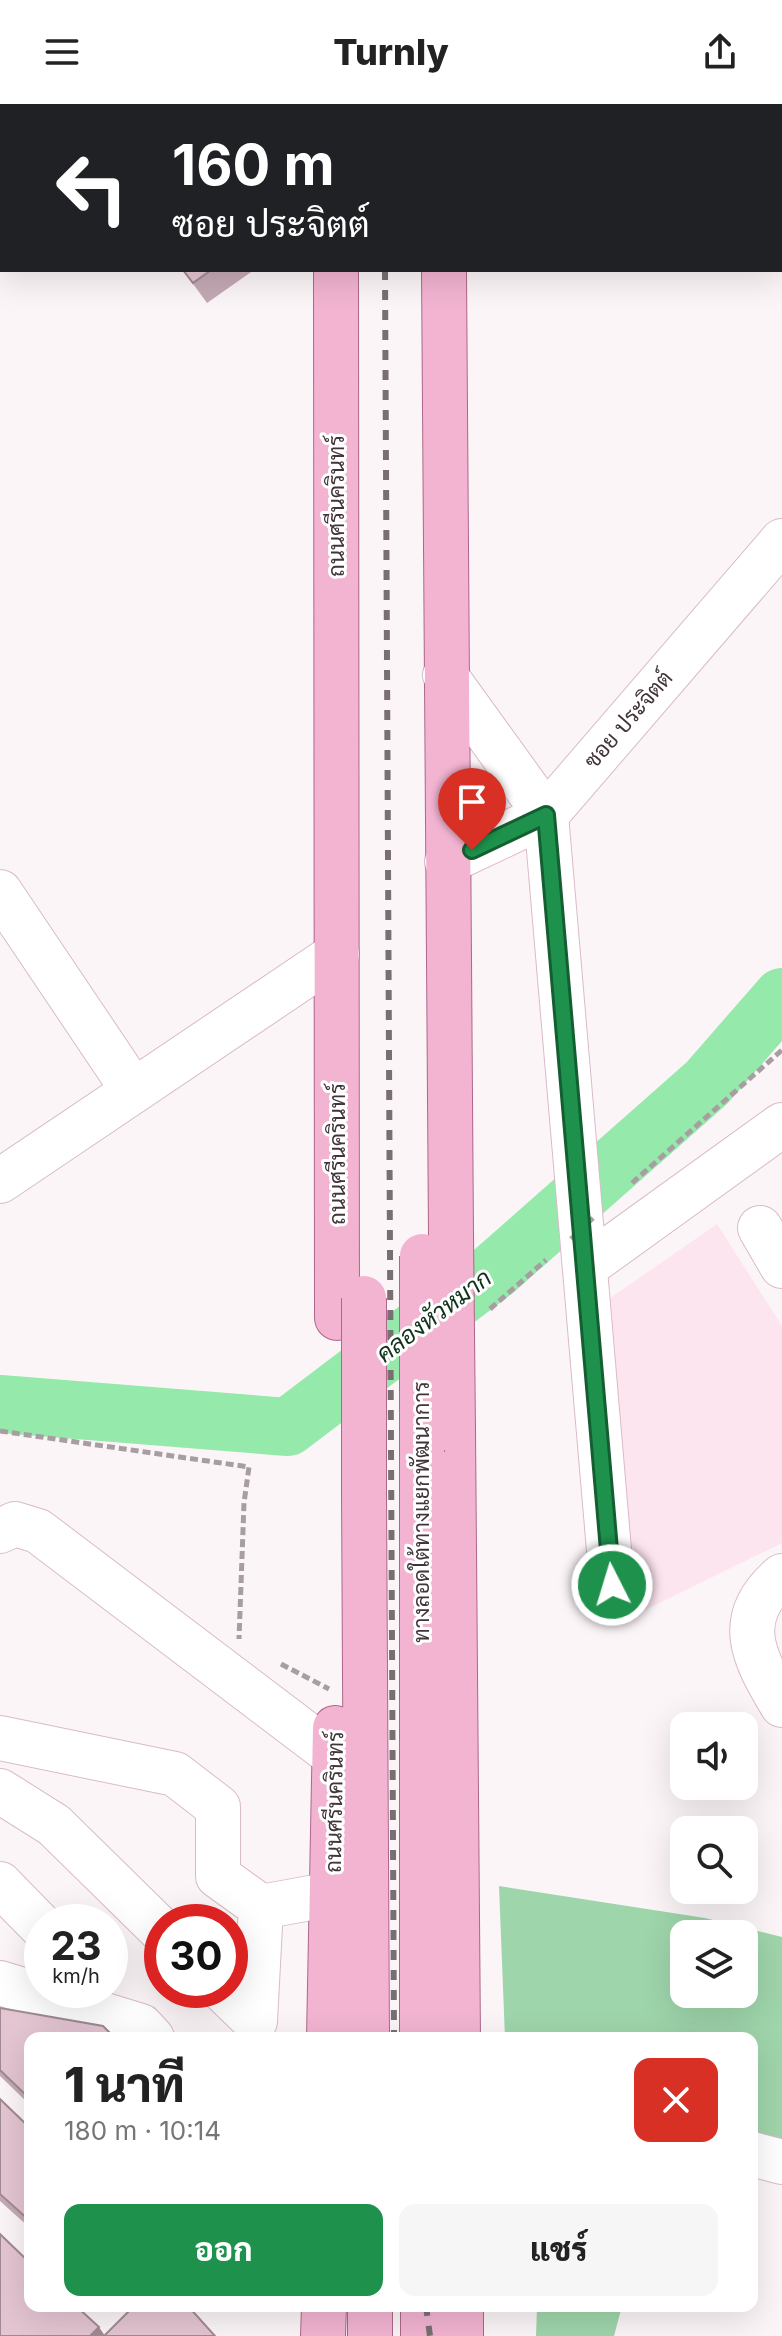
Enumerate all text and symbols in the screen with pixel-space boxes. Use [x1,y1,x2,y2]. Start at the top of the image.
icon: menu [40,30,84,74]
text: Turnly [333,30,449,74]
icon: share [698,30,742,74]
text: 160 m [172,131,335,199]
icon: left [40,136,144,240]
text: ซอย ประจิตต์ [172,202,370,246]
street label: ถนนศรีนครินทร์ [322,435,349,577]
street label: ซอย ประจิตต์ [578,664,677,773]
pin [438,768,506,850]
icon: arrive [450,780,494,824]
street label: ถนนศรีนครินทร์ [323,1083,350,1225]
water label: คลองหัวหมาก [371,1263,497,1368]
street label: ทางลอดใต้ทางแยกพัฒนาการ [407,1381,434,1643]
position arrow [570,1543,654,1627]
map controls [670,1712,758,2008]
button: sound [670,1712,758,1800]
street label: ถนนศรีนครินทร์ [319,1731,348,1873]
button: search [670,1816,758,1904]
speed limit sign: 30 [144,1904,248,2008]
button: layers [670,1920,758,2008]
text: 23 [50,1921,102,1970]
text: km/h [52,1964,100,1988]
text: 1 นาที [64,2055,185,2114]
button: close [634,2058,718,2142]
text: 180 m · 10:14 [64,2115,221,2146]
button: ออก [64,2204,383,2296]
button: แชร์ [399,2204,718,2296]

